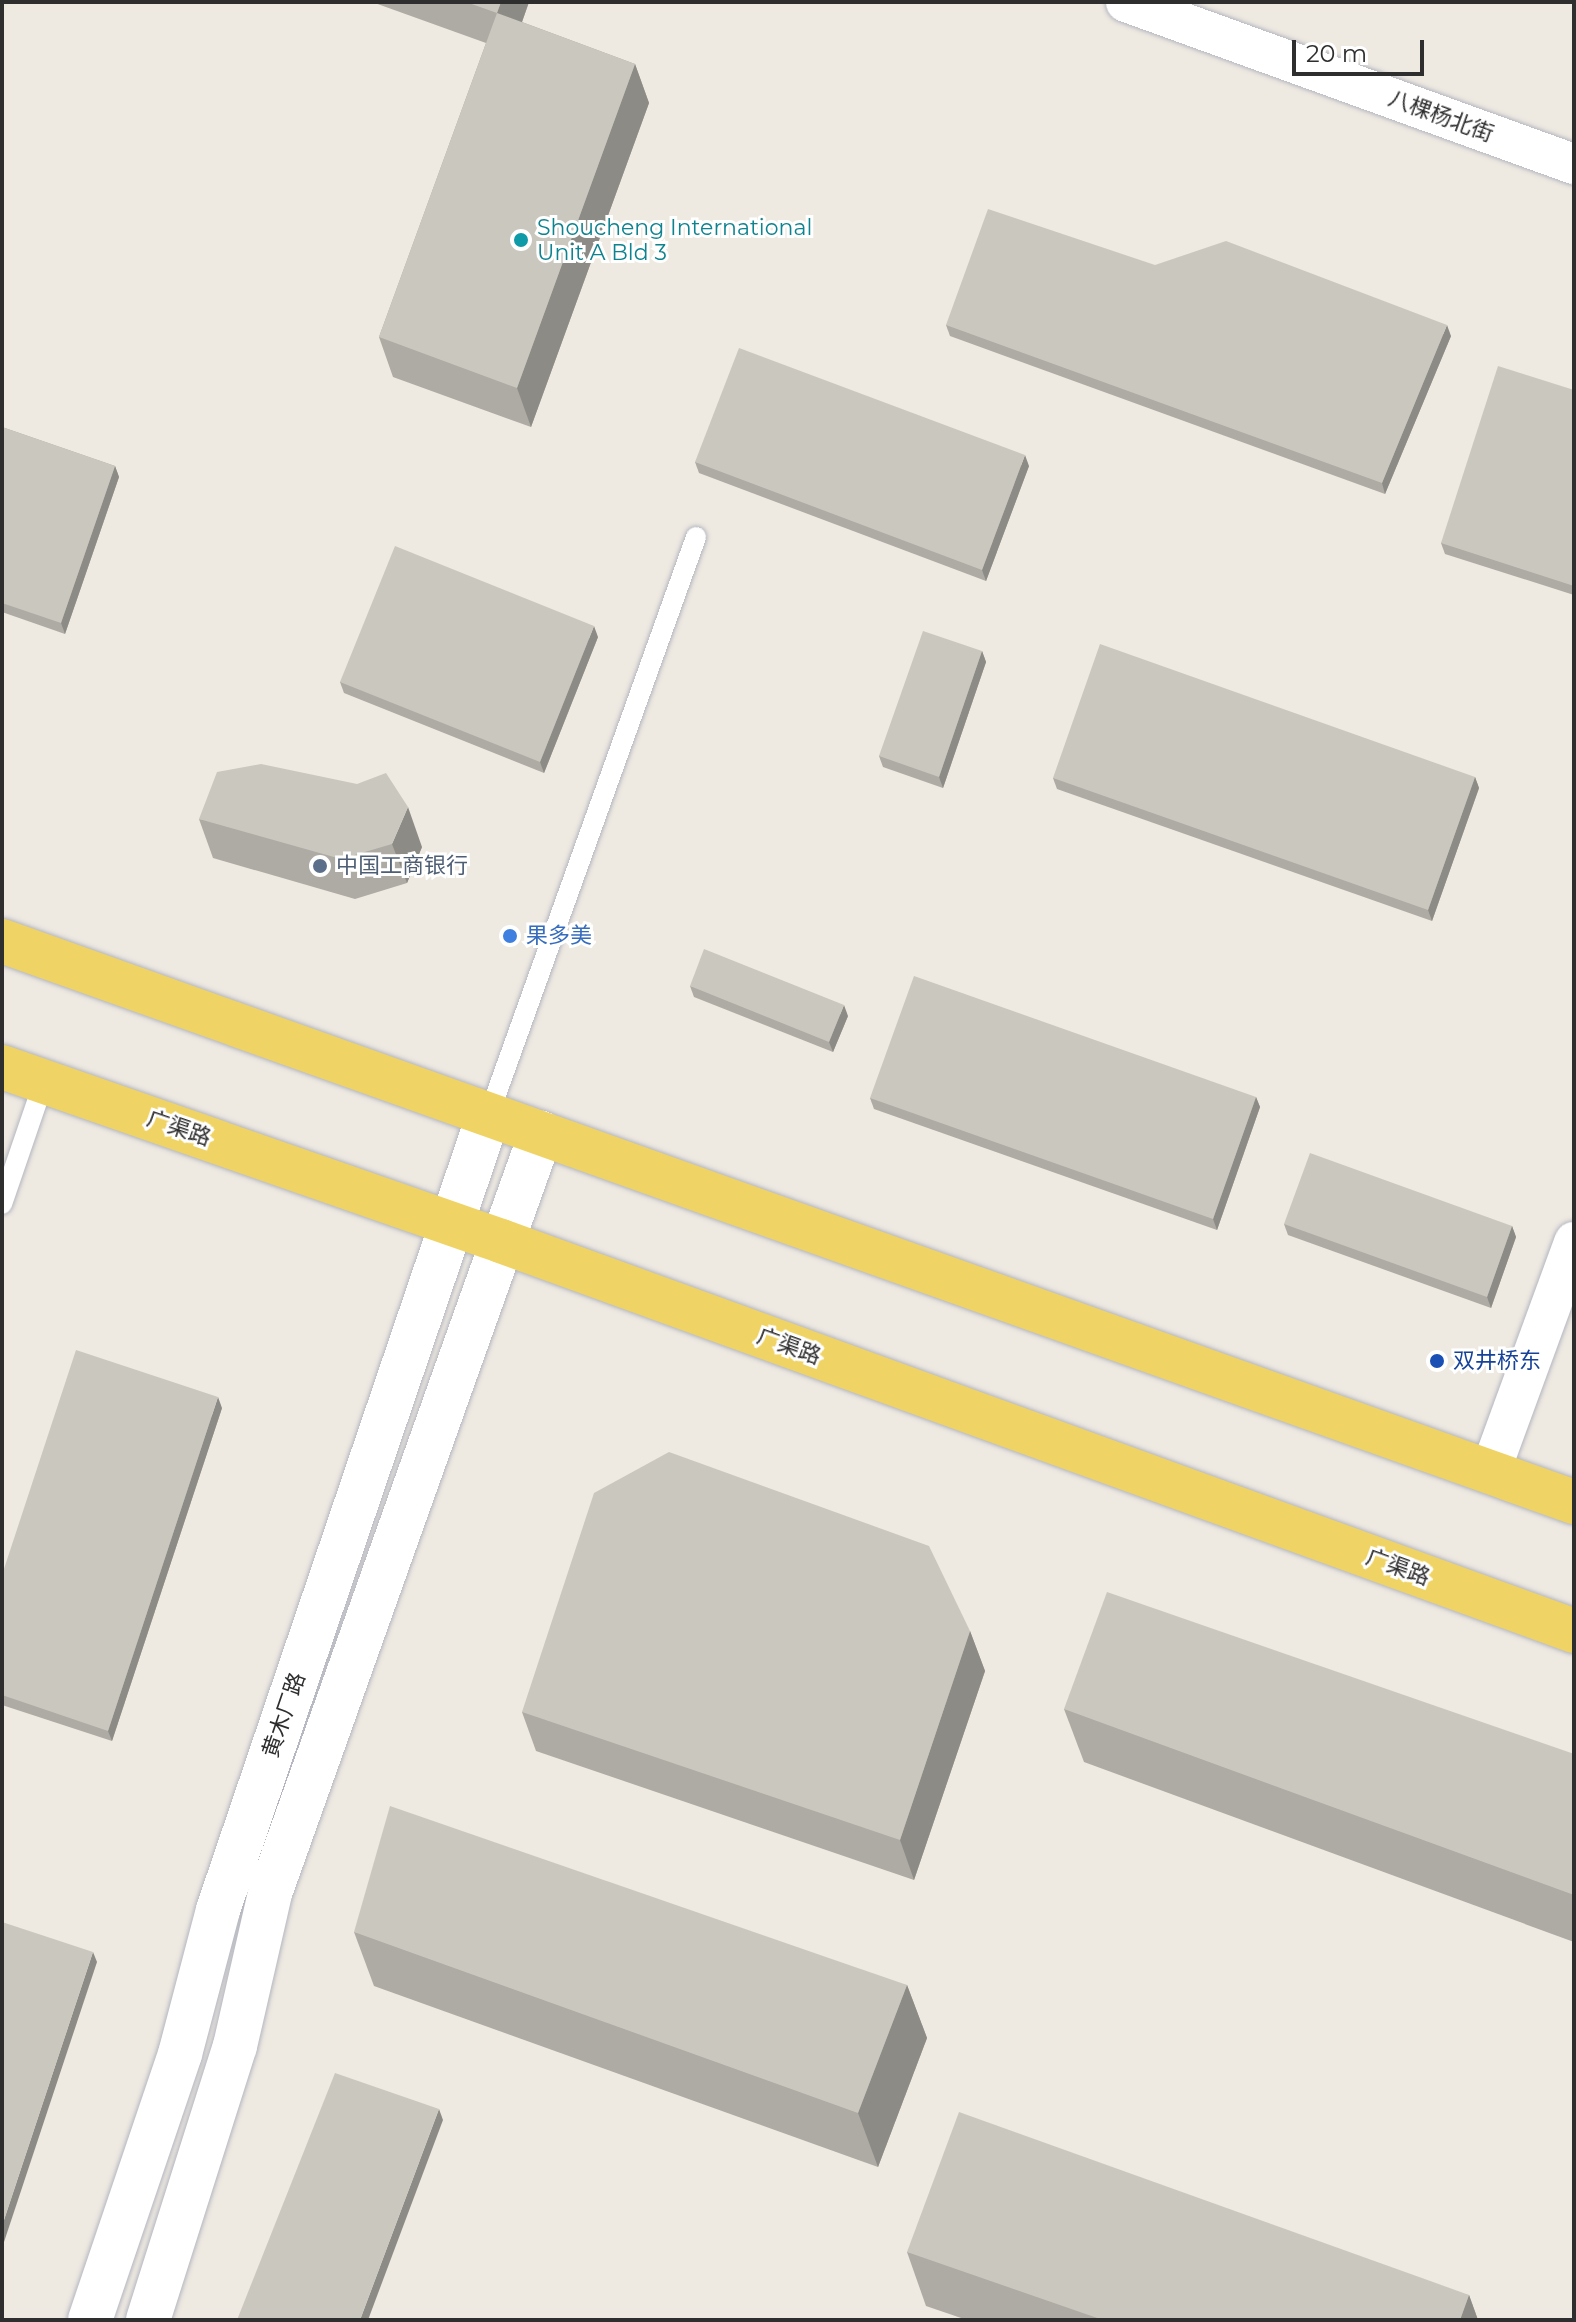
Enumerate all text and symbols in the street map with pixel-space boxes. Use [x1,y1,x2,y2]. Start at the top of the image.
scale bar [1296,24,1428,74]
text: 20 m [1306,39,1367,68]
street label: 八棵杨北街 [1385,85,1497,147]
place label: Shoucheng International Unit A Bld 3 [537,214,812,266]
marker: Shoucheng International Unit A Bld 3 [512,231,530,249]
place label: 中国工商银行 [336,853,468,879]
marker: 中国工商银行 [311,857,329,875]
place label: 果多美 [526,923,592,949]
marker: 果多美 [501,927,519,945]
street label: 广渠路 [144,1105,214,1151]
street label: 广渠路 [753,1322,825,1370]
place label: 双井桥东 [1453,1348,1541,1374]
marker: 双井桥东 [1428,1352,1446,1370]
street label: 广渠路 [1362,1543,1434,1591]
street label: 黄木厂路 [257,1669,311,1761]

